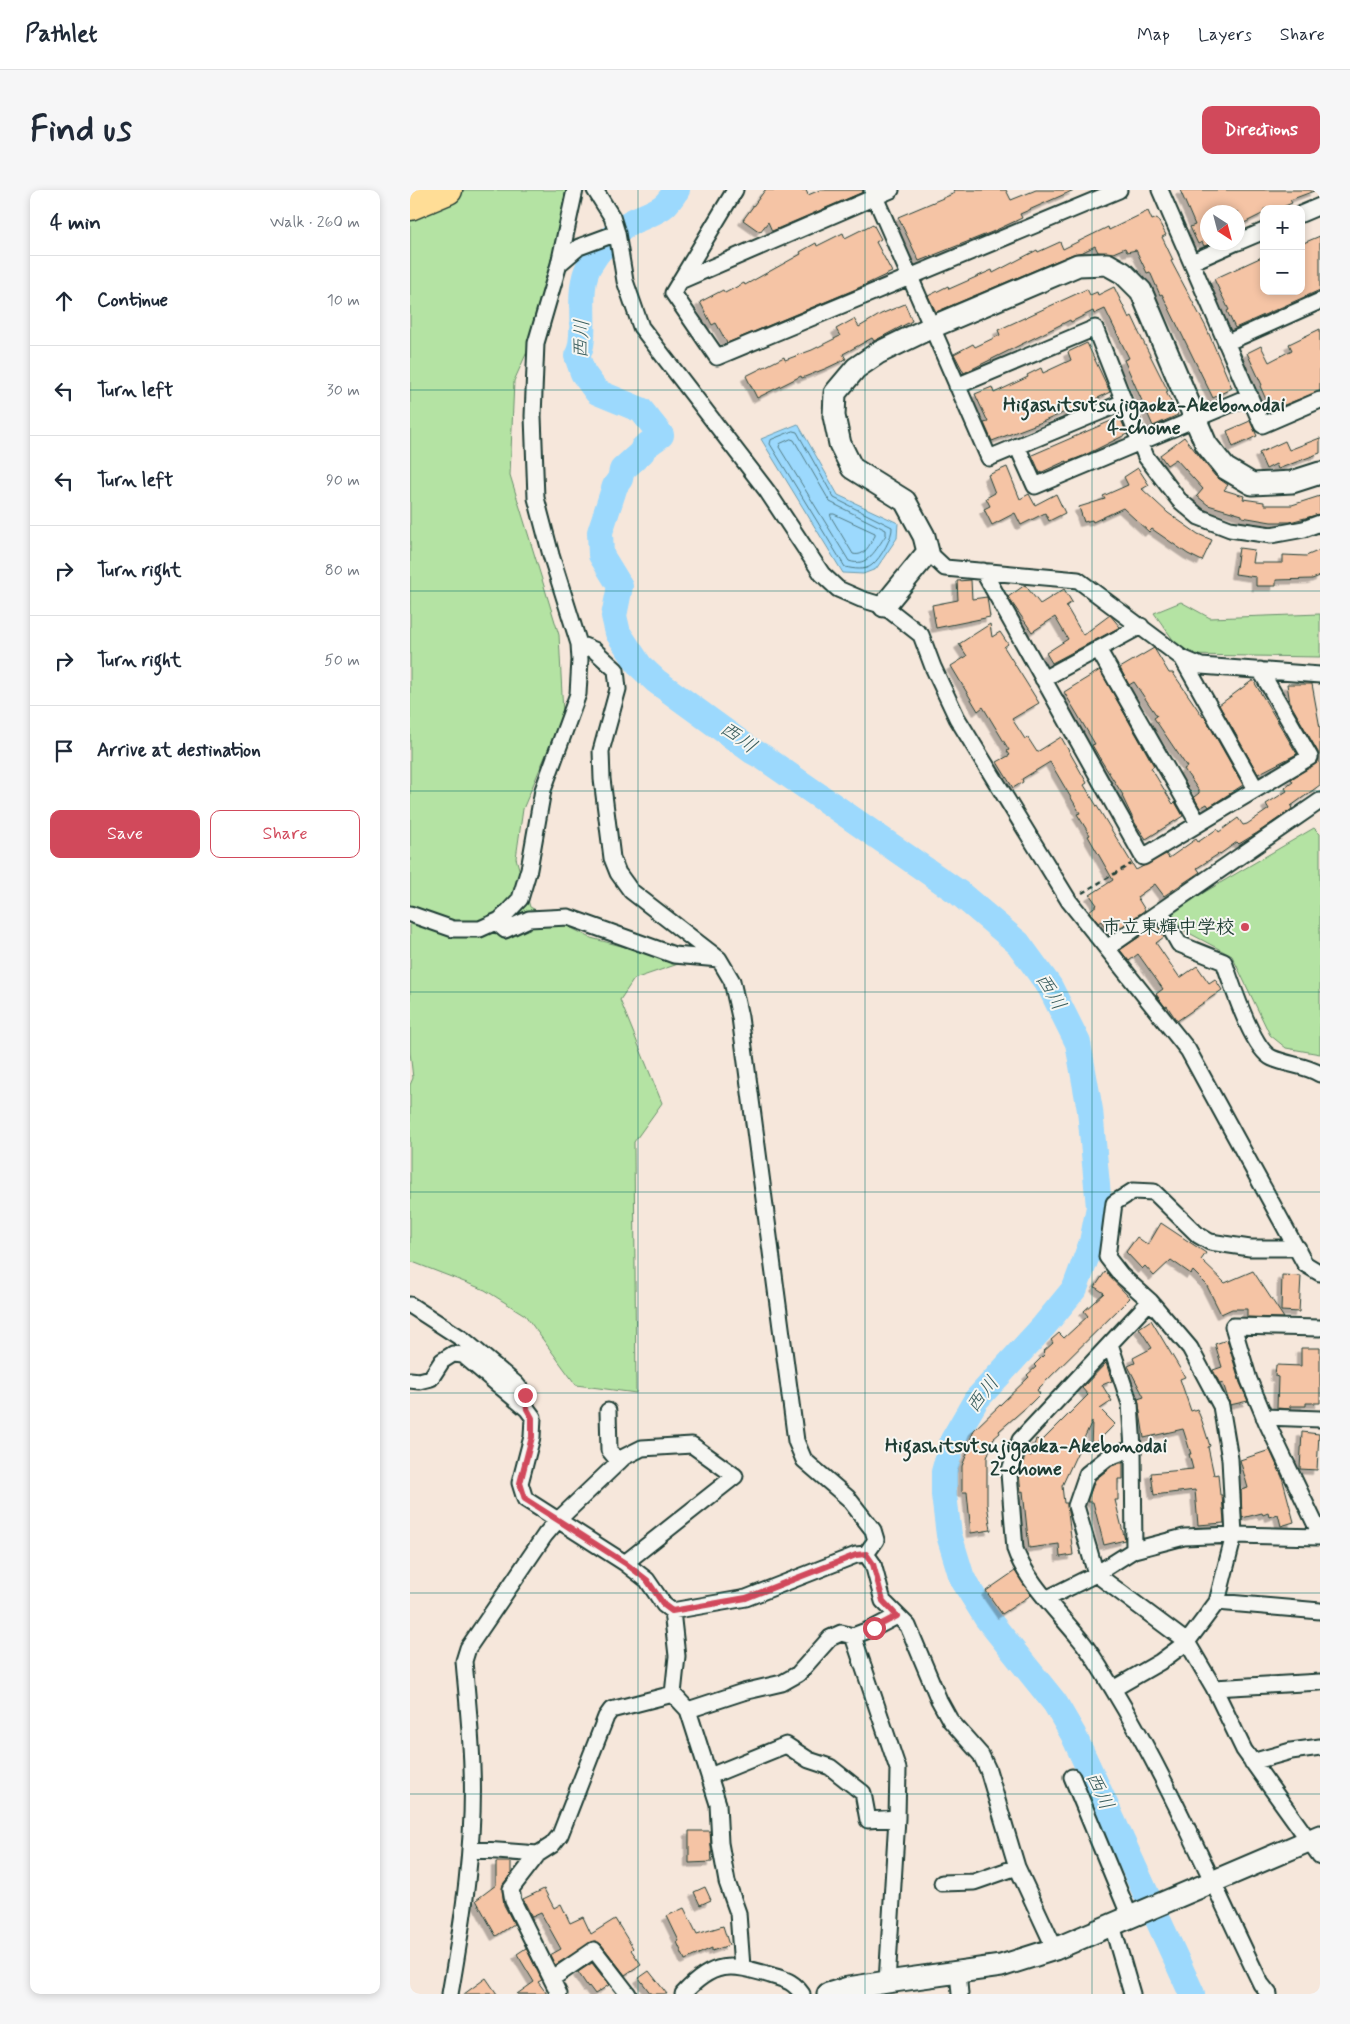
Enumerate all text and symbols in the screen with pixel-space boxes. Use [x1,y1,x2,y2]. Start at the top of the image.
text: Pathlet [25,19,97,50]
text: Map [1137,23,1170,47]
text: Layers [1198,23,1252,47]
text: Share [1280,23,1325,47]
button: Directions [1202,106,1320,154]
text: Find us [30,107,132,153]
north arrow [1200,205,1245,250]
map controls [1260,205,1305,295]
button: + [1260,205,1305,250]
text: 4 min [50,209,101,237]
text: Walk · 260 m [270,212,360,233]
button: − [1260,250,1305,295]
icon: ahead [50,287,78,315]
text: Continue [97,288,168,313]
text: 10 m [327,290,360,311]
water label: 西川 [568,319,596,359]
icon: left [50,377,78,405]
text: Turn left [97,378,173,403]
text: 30 m [327,380,360,401]
district label: Higashitsutsujigaoka-Akebonodai 4-chome [1003,392,1285,442]
icon: left [50,467,78,495]
text: Turn left [97,468,173,493]
text: 90 m [326,470,360,491]
icon: right [50,557,78,585]
text: Turn right [97,558,181,583]
text: 80 m [325,560,360,581]
icon: right [50,647,78,675]
text: Turn right [97,648,181,673]
text: 50 m [324,650,360,671]
water label: 西川 [714,715,762,761]
icon: arrive [50,737,78,765]
text: Arrive at destination [97,738,261,763]
button: Save [50,810,200,858]
button: Share [210,810,360,858]
place label: 市立東輝中学校 [1102,915,1235,940]
marker: 市立東輝中学校 [1239,921,1251,933]
water label: 西川 [1028,968,1072,1016]
water label: 西川 [960,1371,1006,1419]
route end [514,1384,537,1407]
district label: Higashitsutsujigaoka-Akebonodai 2-chome [885,1433,1167,1483]
route start [863,1617,886,1640]
water label: 西川 [1078,1767,1120,1815]

